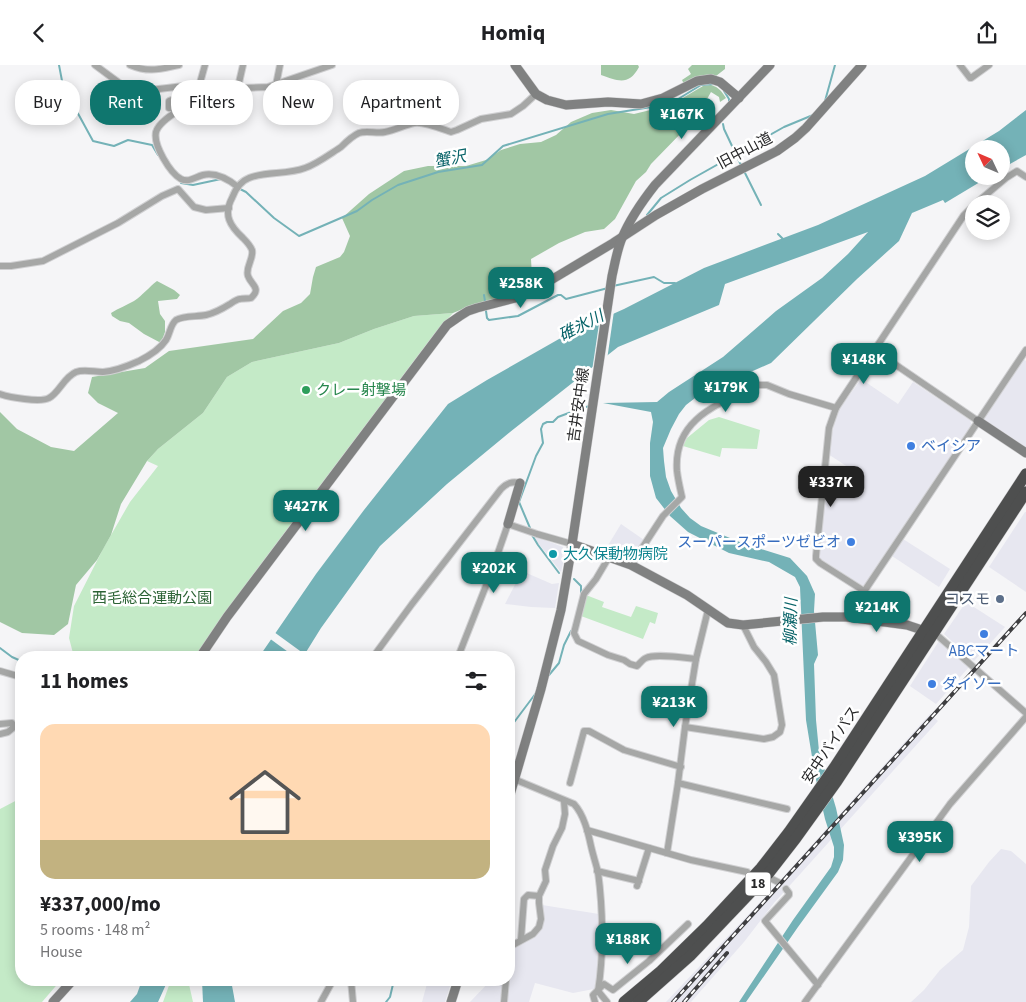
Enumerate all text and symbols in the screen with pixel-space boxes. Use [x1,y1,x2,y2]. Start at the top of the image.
text: Homiq [481,17,545,49]
icon: back [25,19,53,47]
icon: share [973,19,1001,47]
chip: Buy [15,80,80,125]
chip: Rent [90,80,161,125]
chip: Filters [171,80,253,125]
chip: New [263,80,333,125]
chip: Apartment [343,80,459,125]
pin: ¥167K [647,97,717,140]
text: ¥167K [660,103,704,125]
street label: 旧中山道 [714,128,776,174]
north arrow [965,140,1010,185]
map controls [965,140,1010,240]
water label: 蟹沢 [432,145,470,173]
button: layers [965,195,1010,240]
pin: ¥258K [486,267,556,309]
text: ¥258K [499,272,543,294]
water label: 碓氷川 [555,304,609,347]
pin: ¥148K [829,343,899,385]
text: ¥148K [842,348,886,370]
street label: 吉井安中線 [563,366,595,444]
pin: ¥179K [691,371,761,413]
text: ¥179K [704,376,748,398]
place label: クレー射撃場 [316,380,406,401]
marker: クレー射撃場 [300,384,312,396]
place label: ベイシア [921,436,981,457]
marker: ベイシア [905,440,917,452]
pin: ¥337K [796,465,866,508]
text: ¥337K [809,471,853,493]
pin: ¥427K [271,489,341,532]
text: ¥427K [284,495,328,517]
place label: スーパースポーツゼビオ [677,532,841,553]
marker: スーパースポーツゼビオ [845,536,857,548]
place label: 大久保動物病院 [563,544,668,565]
marker: 大久保動物病院 [547,548,559,560]
pin: ¥202K [459,551,529,594]
text: ¥202K [472,557,516,579]
park label: 西毛総合運動公園 [92,588,212,609]
place label: コスモ [945,589,990,610]
pin: ¥214K [842,591,912,633]
marker: コスモ [994,593,1006,605]
water label: 柳瀬川 [780,596,802,646]
text: ¥214K [855,596,899,618]
marker: ABCマート [978,628,990,640]
place label: ABCマート [949,641,1019,662]
text: 11 homes [40,666,128,696]
icon: filters [462,667,490,695]
place label: ダイソー [942,674,1002,695]
marker: ダイソー [926,678,938,690]
pin: ¥213K [639,685,709,728]
text: ¥213K [652,691,696,713]
street label: 安中バイパス [797,702,865,788]
icon: home [220,757,310,847]
pin: ¥395K [885,821,955,863]
text: ¥395K [898,826,942,848]
road number: 18 [746,873,770,896]
text: ¥337,000/mo [40,889,161,919]
text: 5 rooms · 148 m² [40,919,150,941]
pin: ¥188K [593,923,663,965]
text: ¥188K [606,928,650,950]
text: House [40,941,82,963]

